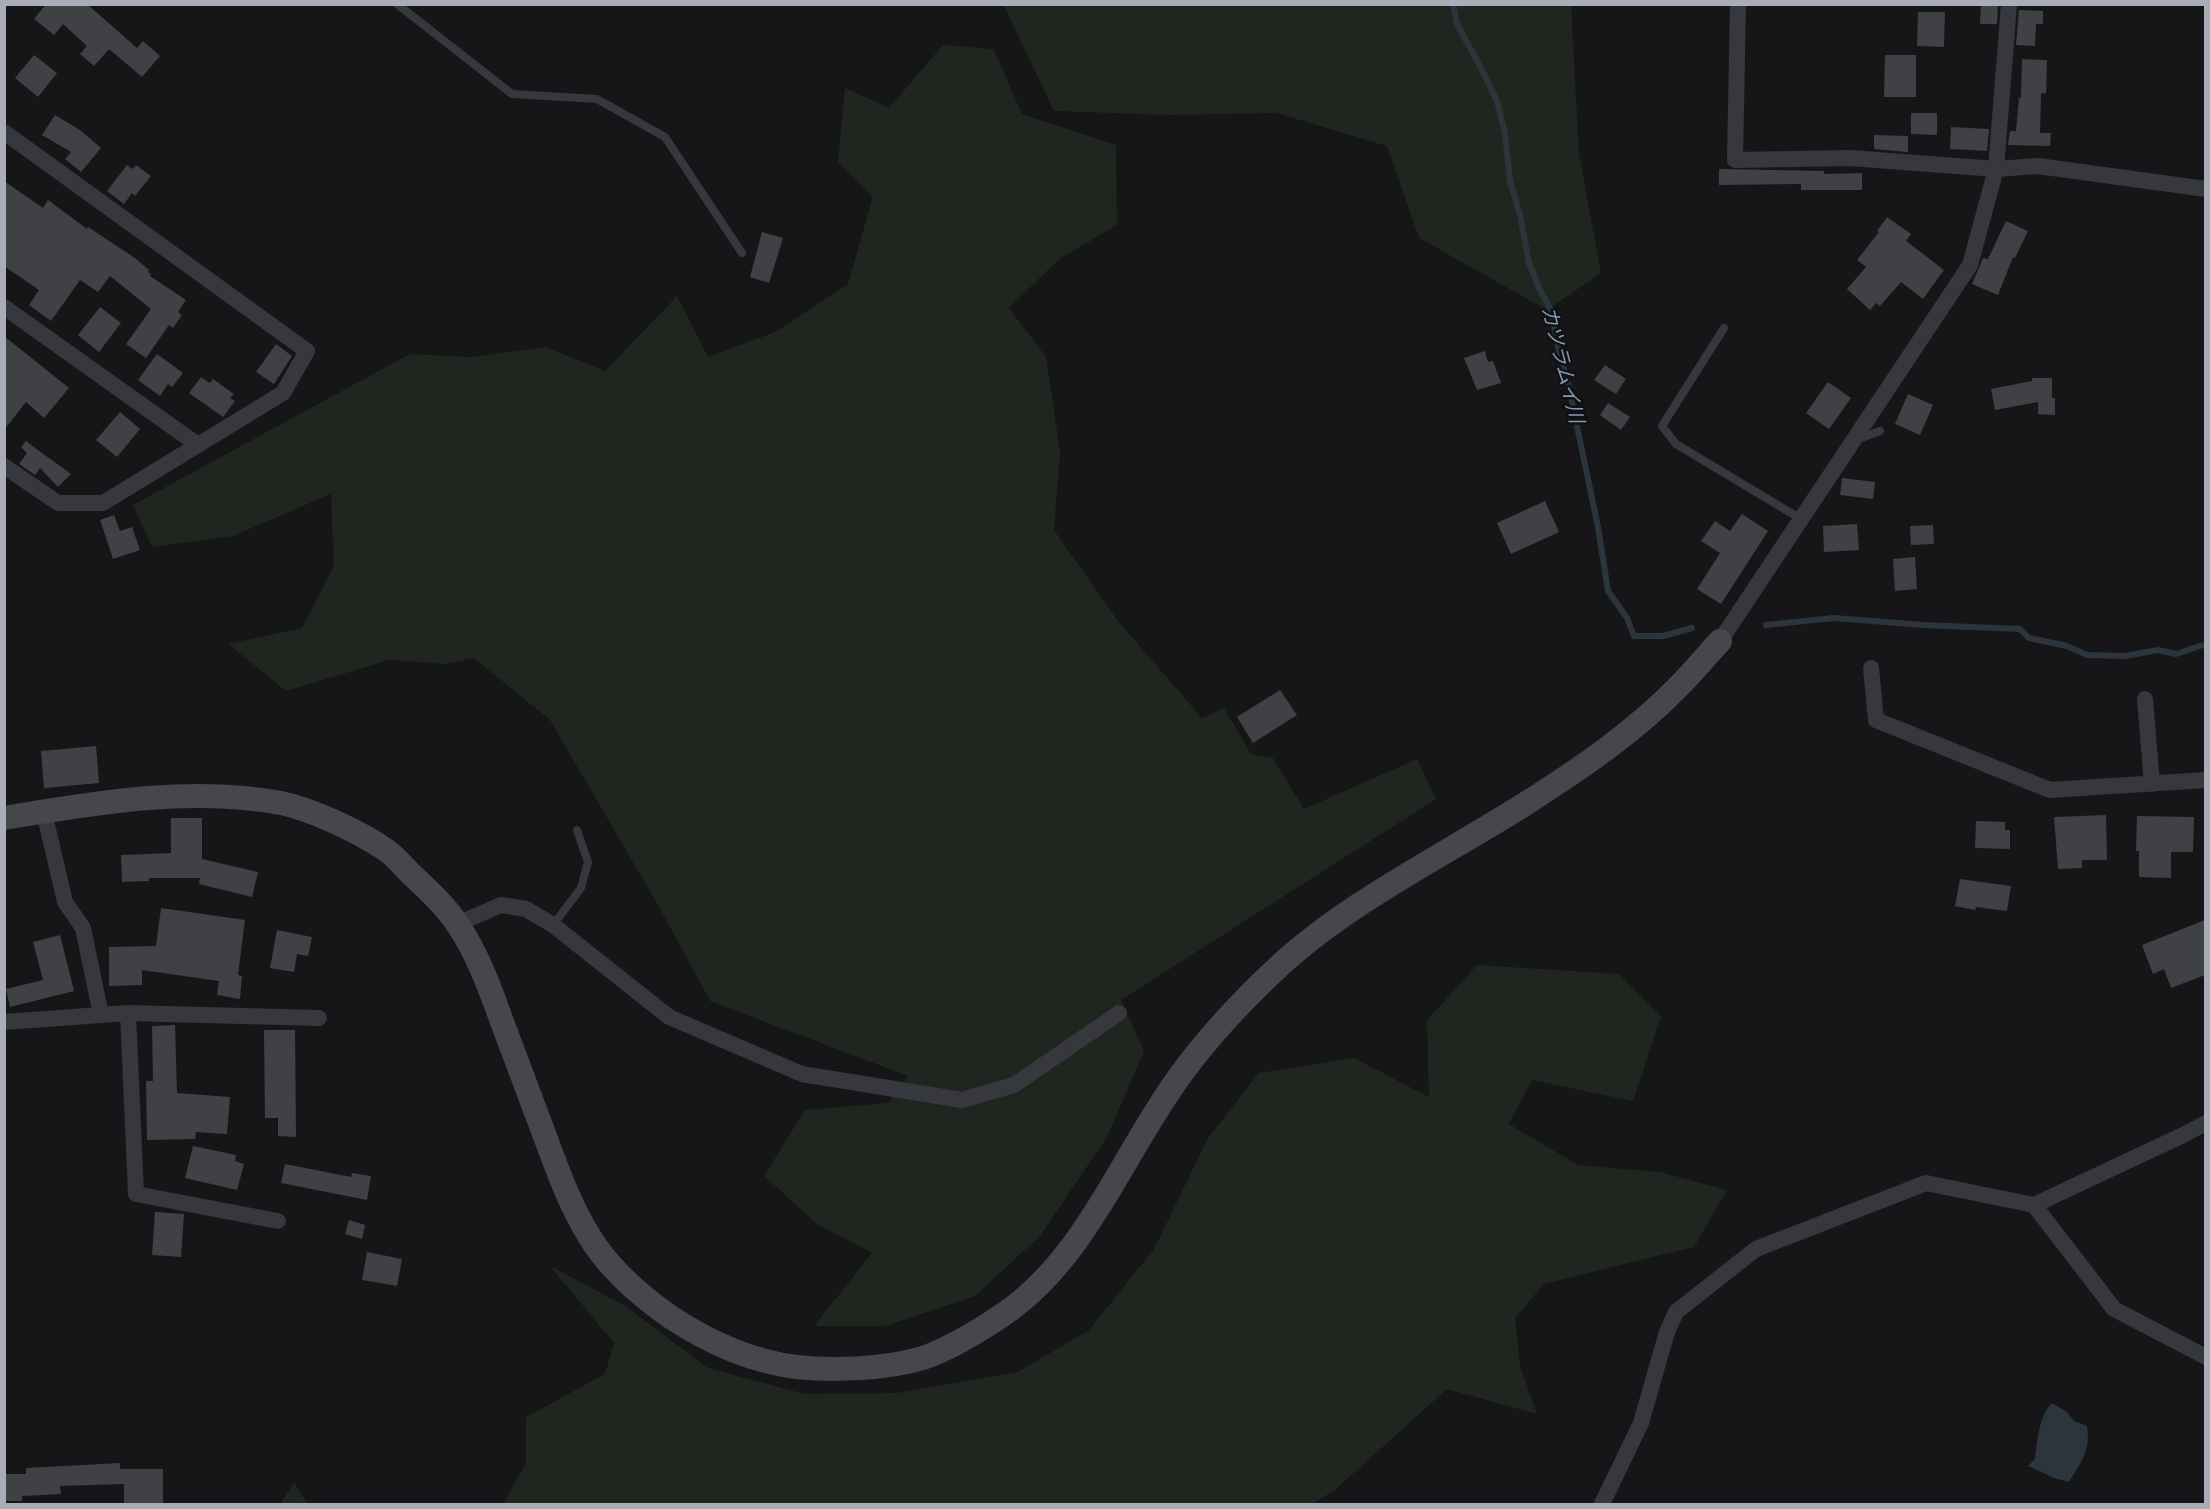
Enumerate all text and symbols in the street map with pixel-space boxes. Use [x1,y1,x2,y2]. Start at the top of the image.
water label: カツラムイ川 [1535,304,1587,426]

